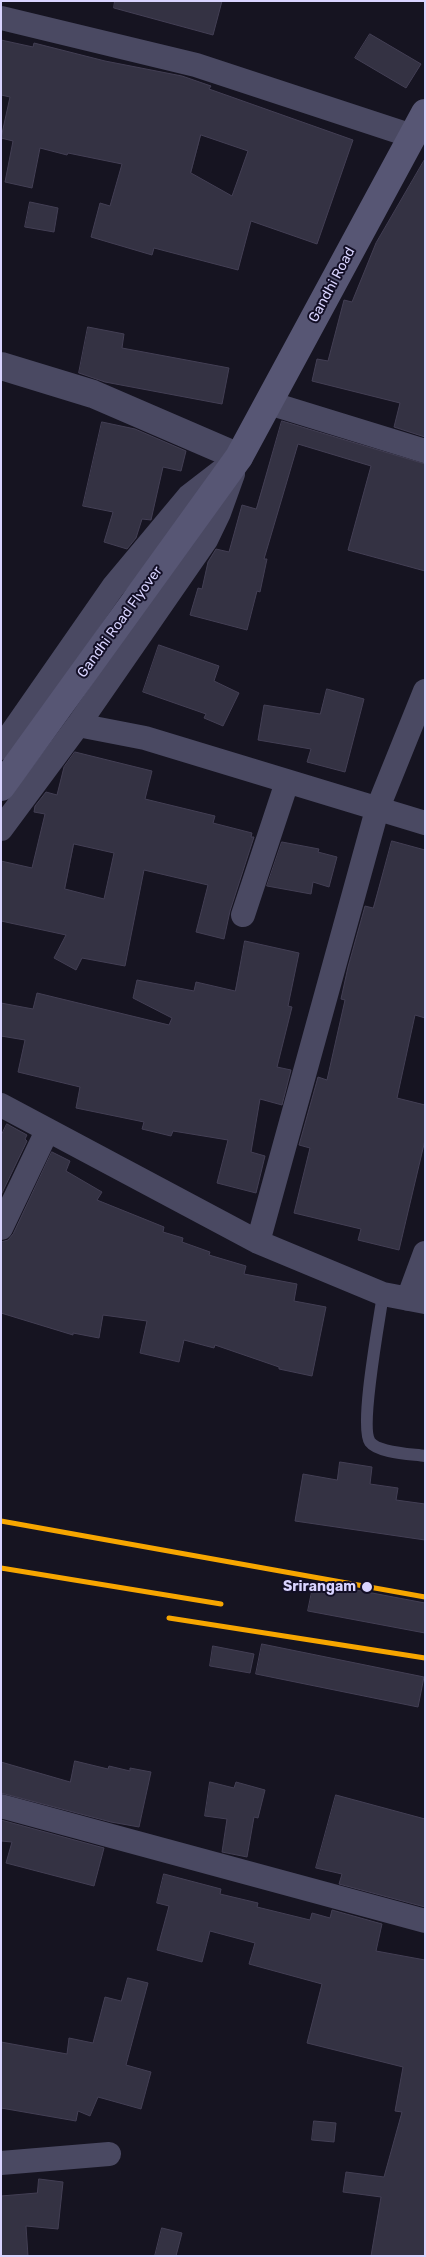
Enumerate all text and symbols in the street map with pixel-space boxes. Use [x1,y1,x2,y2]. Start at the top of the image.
street label: Gandhi Road [305,245,359,325]
street label: Gandhi Road Flyover [74,563,166,681]
place label: Srirangam [283,1579,356,1595]
marker: Srirangam [360,1580,374,1594]

